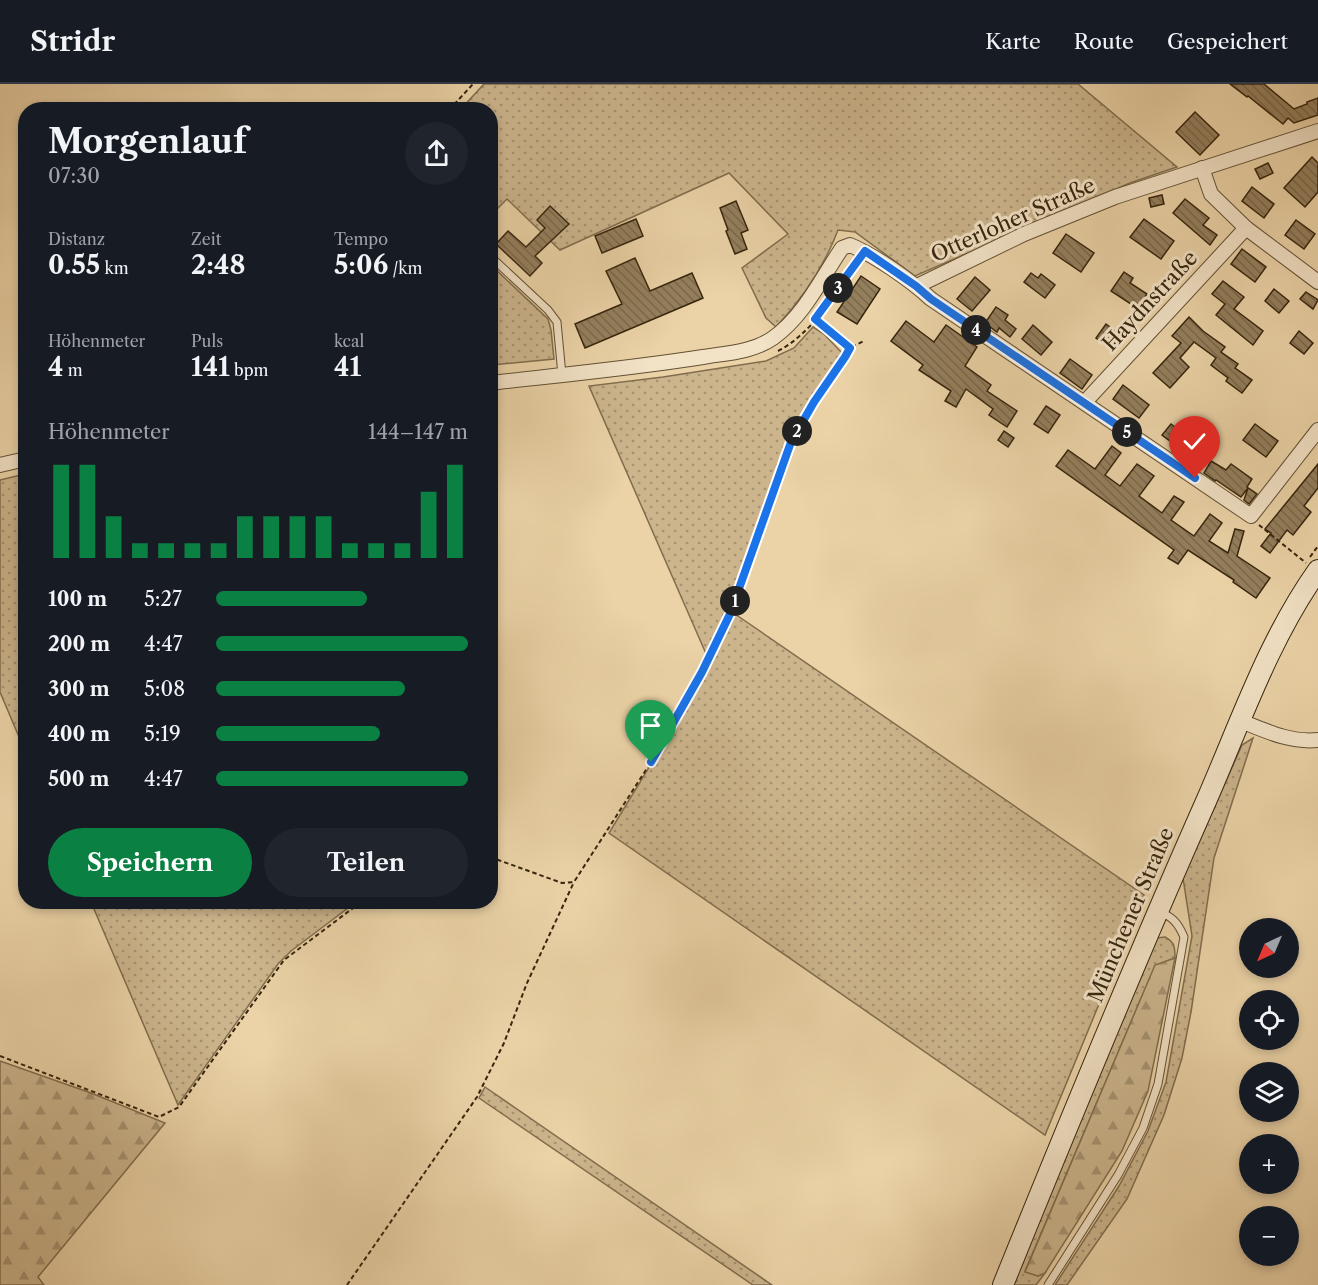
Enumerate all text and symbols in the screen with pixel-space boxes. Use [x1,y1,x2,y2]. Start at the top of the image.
text: Stridr [30,24,115,58]
text: Karte [985,29,1041,54]
text: Route [1074,29,1134,54]
text: Gespeichert [1167,29,1288,54]
text: Morgenlauf [48,121,247,162]
button: share [405,122,468,185]
text: 07:30 [48,164,100,188]
street label: Otterloher Straße [927,172,1099,267]
text: Distanz [48,229,105,249]
text: Zeit [191,229,221,249]
text: Tempo [334,229,388,249]
street label: Haydnstraße [1097,245,1202,356]
text: 0.55 [48,249,100,281]
text: 2:48 [191,249,245,281]
text: 5:06 [334,249,388,281]
text: km [100,258,129,278]
text: /km [388,258,422,278]
pin: 3 [823,273,853,303]
text: 3 [833,278,843,298]
pin: 4 [961,315,991,345]
text: 4 [971,320,981,340]
text: Höhenmeter [48,331,145,351]
text: Puls [191,331,223,351]
text: kcal [334,331,364,351]
text: 4 [48,351,63,383]
text: 141 [191,351,230,383]
text: 41 [334,351,361,383]
text: m [63,360,83,380]
text: bpm [230,360,269,380]
pin: 2 [782,416,812,446]
pin [1169,416,1220,478]
pin: 5 [1112,417,1142,447]
text: Höhenmeter [48,420,170,444]
text: 144–147 m [368,420,468,444]
text: 2 [792,421,802,441]
text: 5 [1123,422,1131,442]
icon: check [1178,425,1211,458]
pin: 1 [720,586,750,616]
text: 100 m [48,587,107,611]
text: 5:27 [144,587,182,611]
text: 1 [731,591,739,611]
text: 200 m [48,632,110,656]
text: 4:47 [144,632,183,656]
text: 300 m [48,677,110,701]
text: 5:08 [144,677,185,701]
pin [625,700,676,762]
icon: arrive [634,709,667,742]
text: 400 m [48,722,110,746]
text: 5:19 [144,722,181,746]
text: 500 m [48,767,109,791]
text: 4:47 [144,767,183,791]
street label: Münchener Straße [1082,824,1179,1006]
button: Speichern [48,828,252,897]
button: Teilen [264,828,468,897]
north arrow [1239,918,1299,978]
map controls [1239,918,1299,1266]
button: locate [1239,990,1299,1050]
button: layers [1239,1062,1299,1122]
button: + [1239,1134,1299,1194]
button: − [1239,1206,1299,1266]

